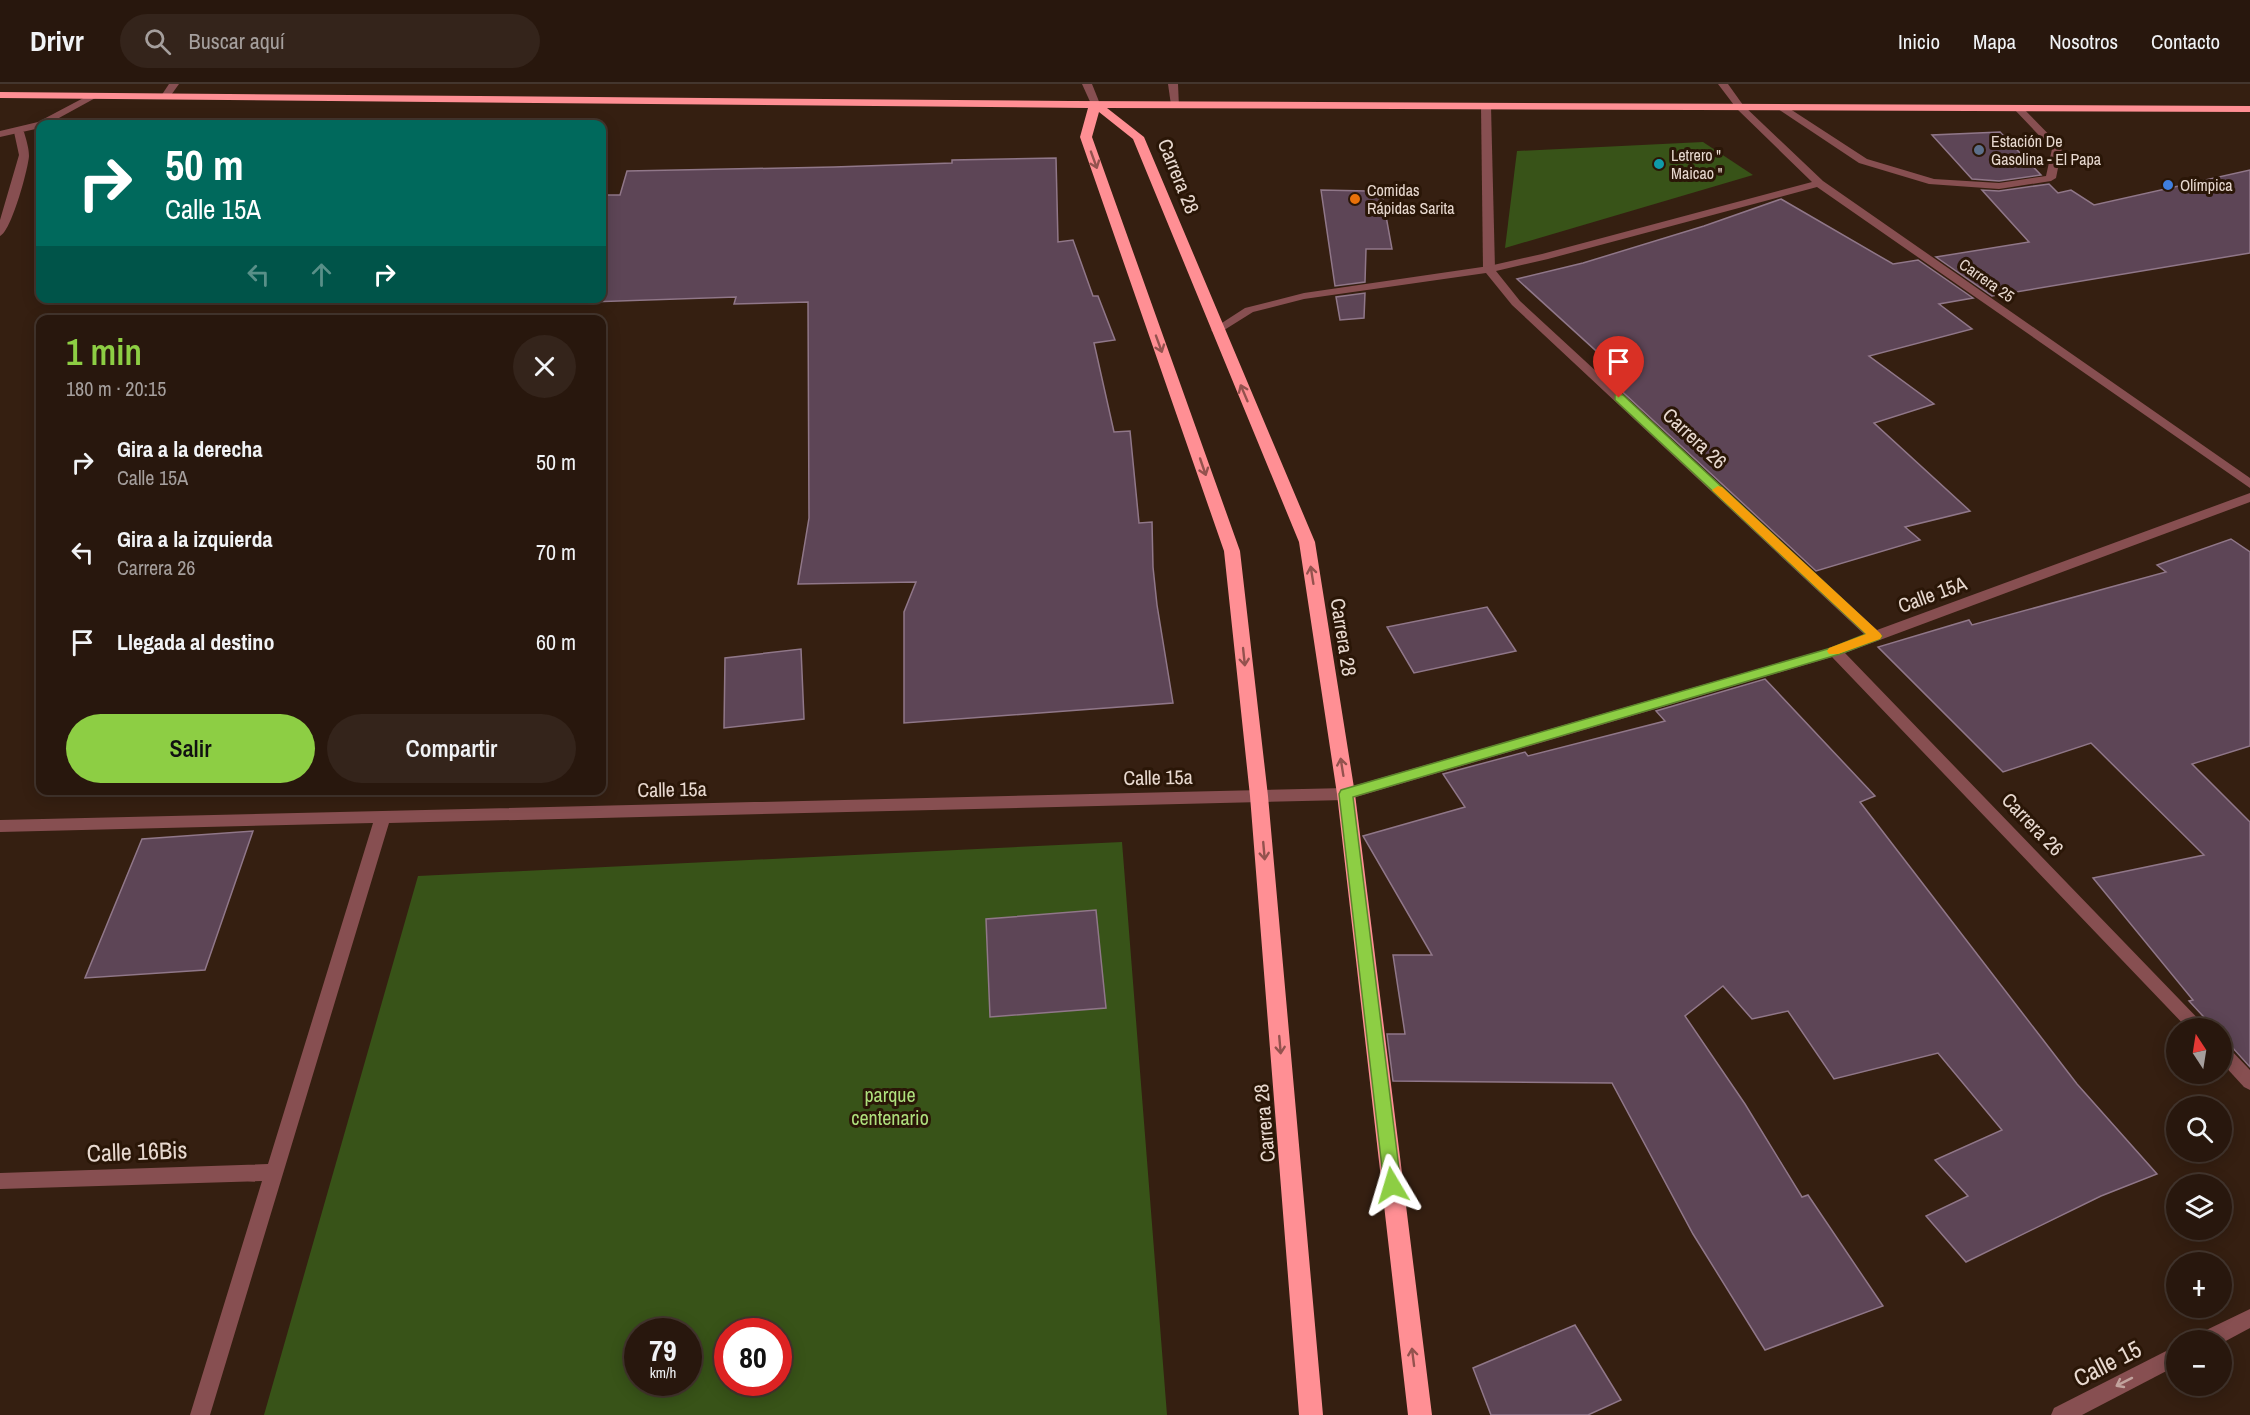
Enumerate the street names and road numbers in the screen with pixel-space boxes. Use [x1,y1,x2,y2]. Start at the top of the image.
street label: Carrera 28 [1152,135,1206,217]
street label: Carrera 25 [1955,253,2019,307]
street label: Carrera 26 [1657,401,1733,475]
street label: Calle 15A [1894,569,1970,619]
street label: Carrera 28 [1325,596,1363,678]
street label: Calle 15a [1123,763,1193,791]
street label: Calle 15a [637,775,707,803]
street label: Carrera 26 [1996,786,2070,862]
street label: Carrera 28 [1247,1083,1281,1163]
street label: Calle 16Bis [86,1133,188,1169]
street label: Calle 15 [2068,1332,2146,1394]

